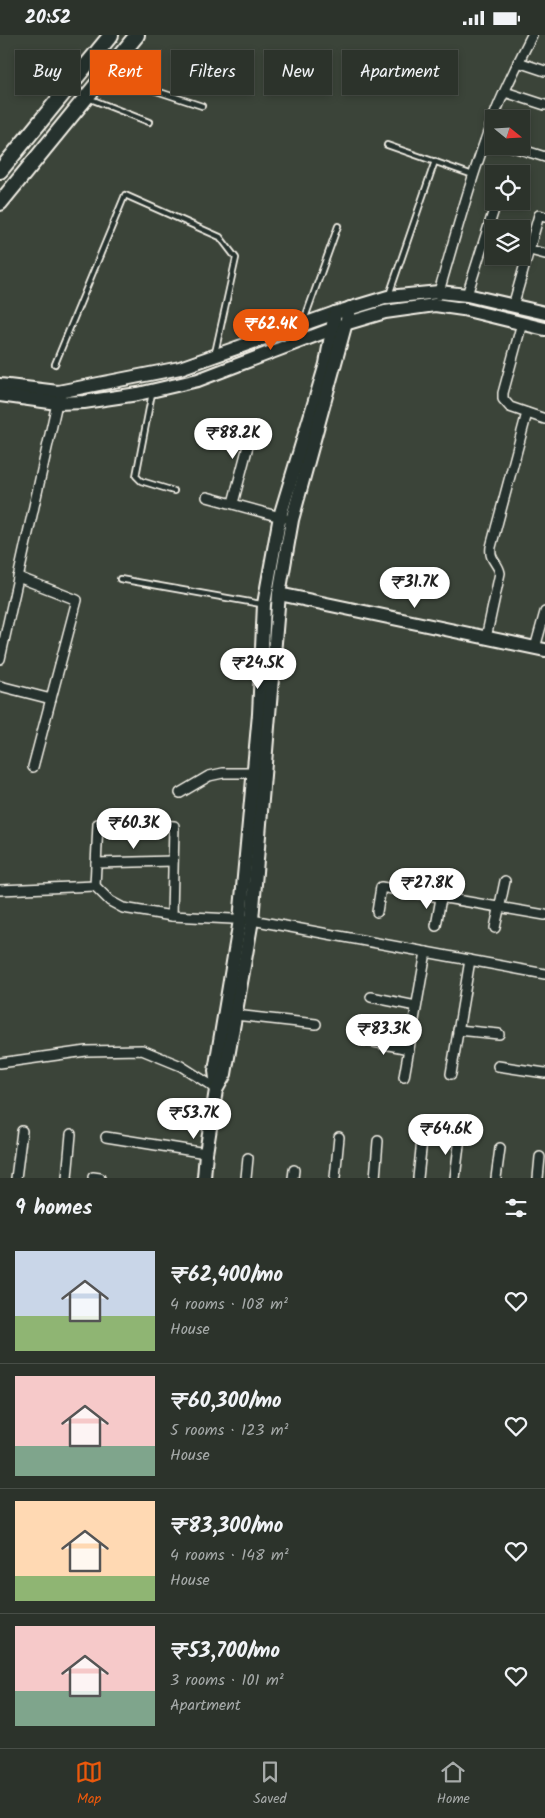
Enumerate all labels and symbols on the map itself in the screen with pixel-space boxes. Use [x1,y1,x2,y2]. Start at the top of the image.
north arrow [485,110,530,155]
pin: ₹62.4K [230,309,312,351]
pin: ₹88.2K [192,417,274,460]
pin: ₹31.7K [374,567,456,609]
pin: ₹24.5K [217,647,299,690]
pin: ₹60.3K [93,807,175,850]
pin: ₹27.8K [386,867,468,910]
pin: ₹83.3K [343,1013,425,1056]
pin: ₹53.7K [153,1097,235,1140]
pin: ₹64.6K [405,1113,487,1156]

